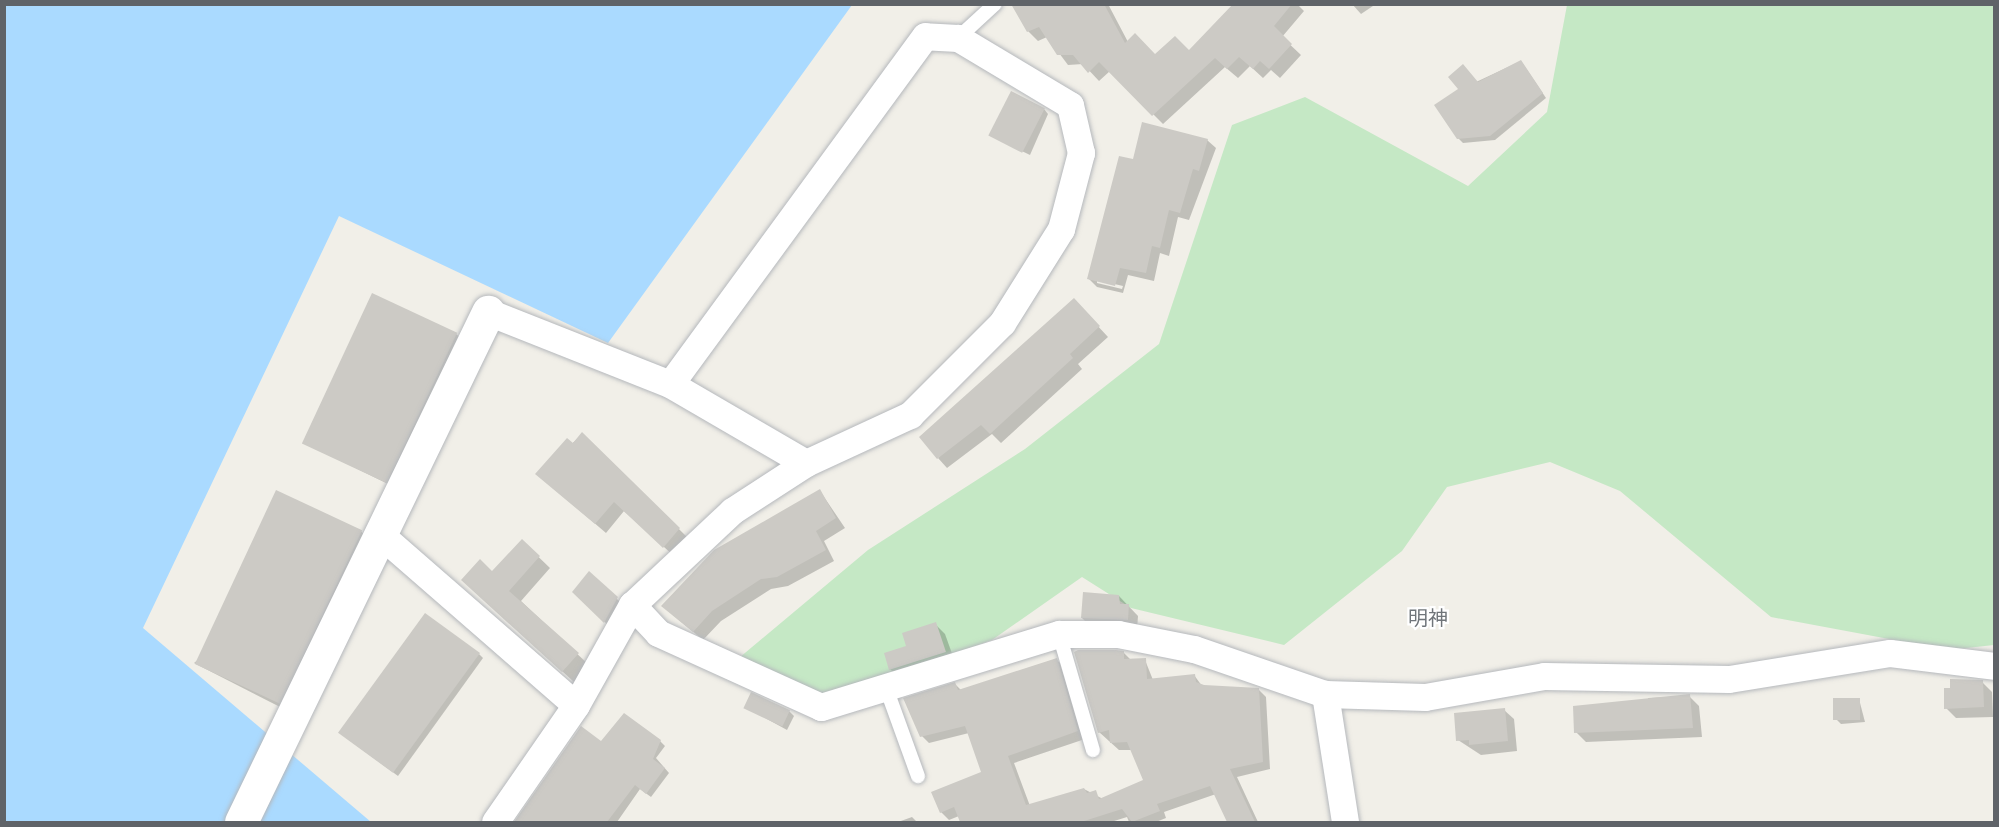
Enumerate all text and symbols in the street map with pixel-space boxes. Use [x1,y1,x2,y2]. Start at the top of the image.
district label: 明神 [1408,606,1448,630]

